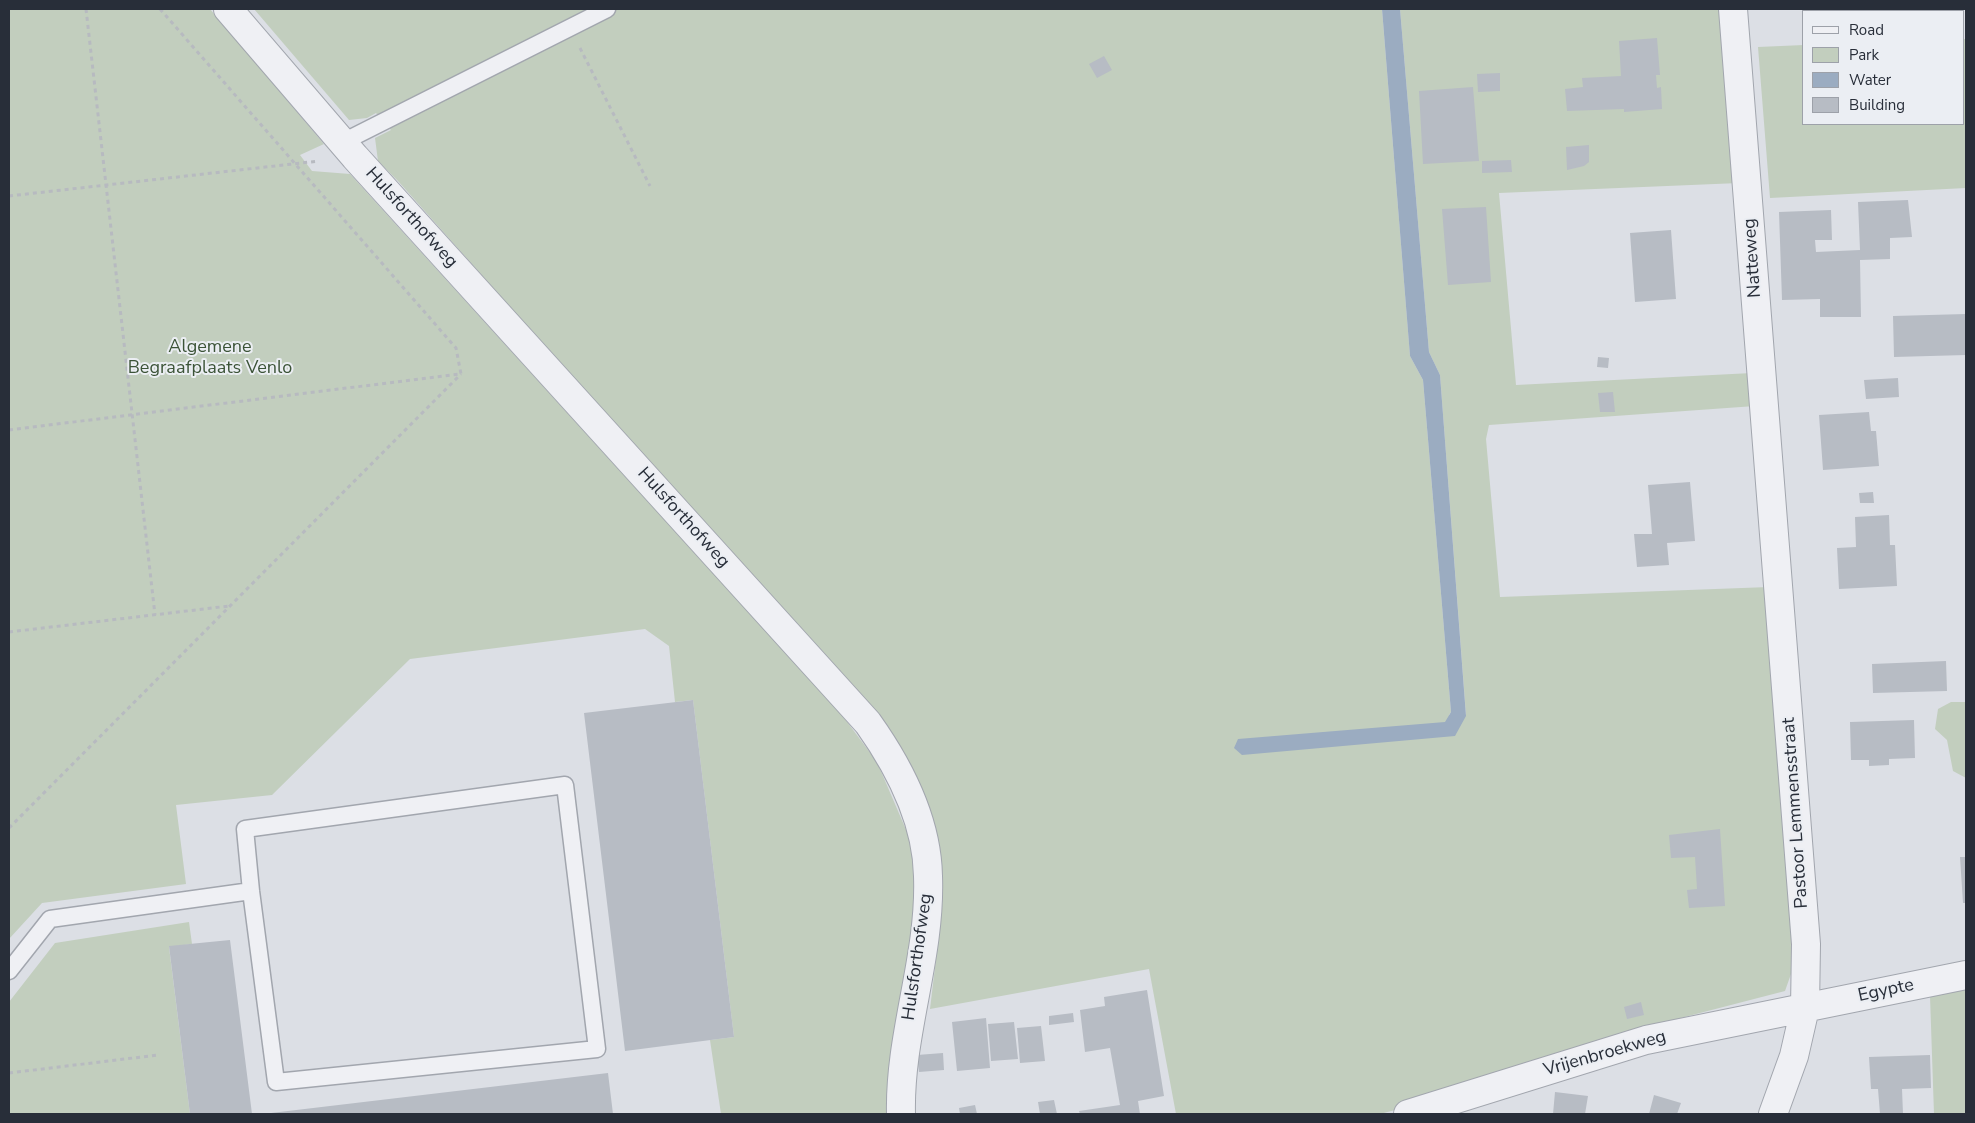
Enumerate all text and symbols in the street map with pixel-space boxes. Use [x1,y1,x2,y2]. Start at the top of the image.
legend [1802,10,1965,125]
text: Road [1849,20,1884,40]
text: Park [1849,45,1879,65]
text: Water [1849,70,1891,90]
text: Building [1849,95,1905,115]
street label: Hulsforthofweg [360,163,462,273]
street label: Natteweg [1739,217,1767,299]
park label: Algemene Begraafplaats Venlo [128,337,292,379]
street label: Hulsforthofweg [632,463,734,573]
street label: Pastoor Lemmensstraat [1779,717,1813,909]
street label: Hulsforthofweg [898,892,938,1022]
street label: Egypte [1856,975,1916,1007]
street label: Vrijenbroekweg [1541,1026,1669,1082]

